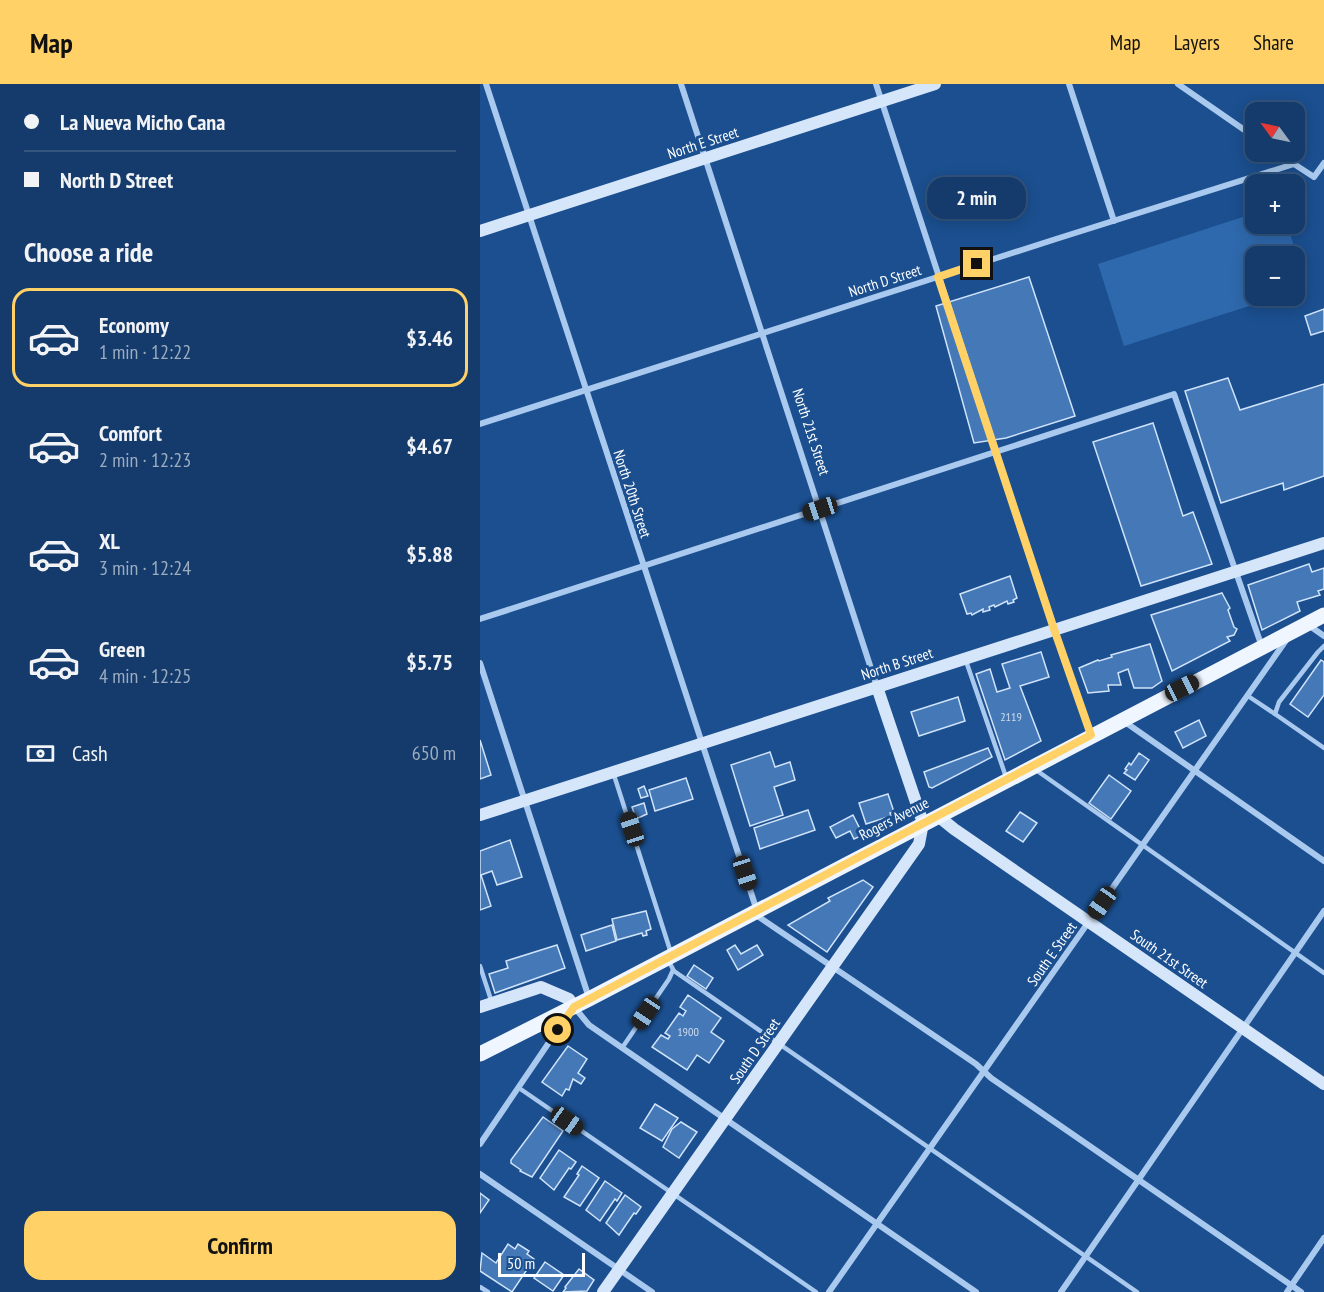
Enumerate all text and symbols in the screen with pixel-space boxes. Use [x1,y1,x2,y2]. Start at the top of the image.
text: Map [30,24,73,61]
text: Map [1110,29,1141,56]
text: Layers [1174,29,1220,56]
text: Share [1253,29,1294,56]
north arrow [1245,102,1305,162]
map controls [1245,102,1305,306]
text: La Nueva Micho Cana [60,108,225,136]
street label: North E Street [665,122,741,163]
text: North D Street [60,166,173,194]
button: + [1245,174,1305,234]
callout: 2 min [928,177,1026,219]
text: 2 min [956,185,997,211]
text: Choose a ride [24,235,153,269]
button: − [1245,246,1305,306]
route end [963,250,990,277]
street label: North D Street [846,260,923,301]
icon: car [27,311,81,365]
text: Economy [99,311,169,339]
text: $3.46 [406,324,453,352]
text: 1 min · 12:22 [99,339,191,365]
street label: North 21st Street [789,386,834,478]
icon: car [27,419,81,473]
text: Comfort [99,419,162,447]
text: $4.67 [406,432,453,460]
text: 2 min · 12:23 [99,447,191,473]
street label: North 20th Street [609,447,656,540]
car [800,495,840,523]
icon: car [27,527,81,581]
text: XL [99,527,120,555]
text: $5.88 [406,540,453,568]
text: 3 min · 12:24 [99,555,191,581]
icon: car [27,635,81,689]
text: Green [99,635,145,663]
street label: North B Street [859,643,935,684]
text: $5.75 [406,648,453,676]
text: 4 min · 12:25 [99,663,191,689]
car [1162,672,1202,704]
house number: 2119 [1000,709,1022,724]
icon: cash [24,737,57,770]
text: Cash [72,739,108,767]
text: 650 m [412,740,456,766]
street label: Rogers Avenue [856,793,932,844]
car [618,809,646,849]
car [731,853,759,893]
car [1084,883,1120,923]
street label: South E Street [1023,918,1081,989]
street label: South 21st Street [1127,925,1212,992]
car [628,993,664,1033]
street label: South D Street [725,1014,784,1087]
route start [544,1016,571,1043]
house number: 1900 [677,1024,699,1039]
car [547,1103,587,1139]
button: Confirm [24,1211,456,1280]
scale bar [498,1250,585,1278]
text: 50 m [507,1253,535,1273]

